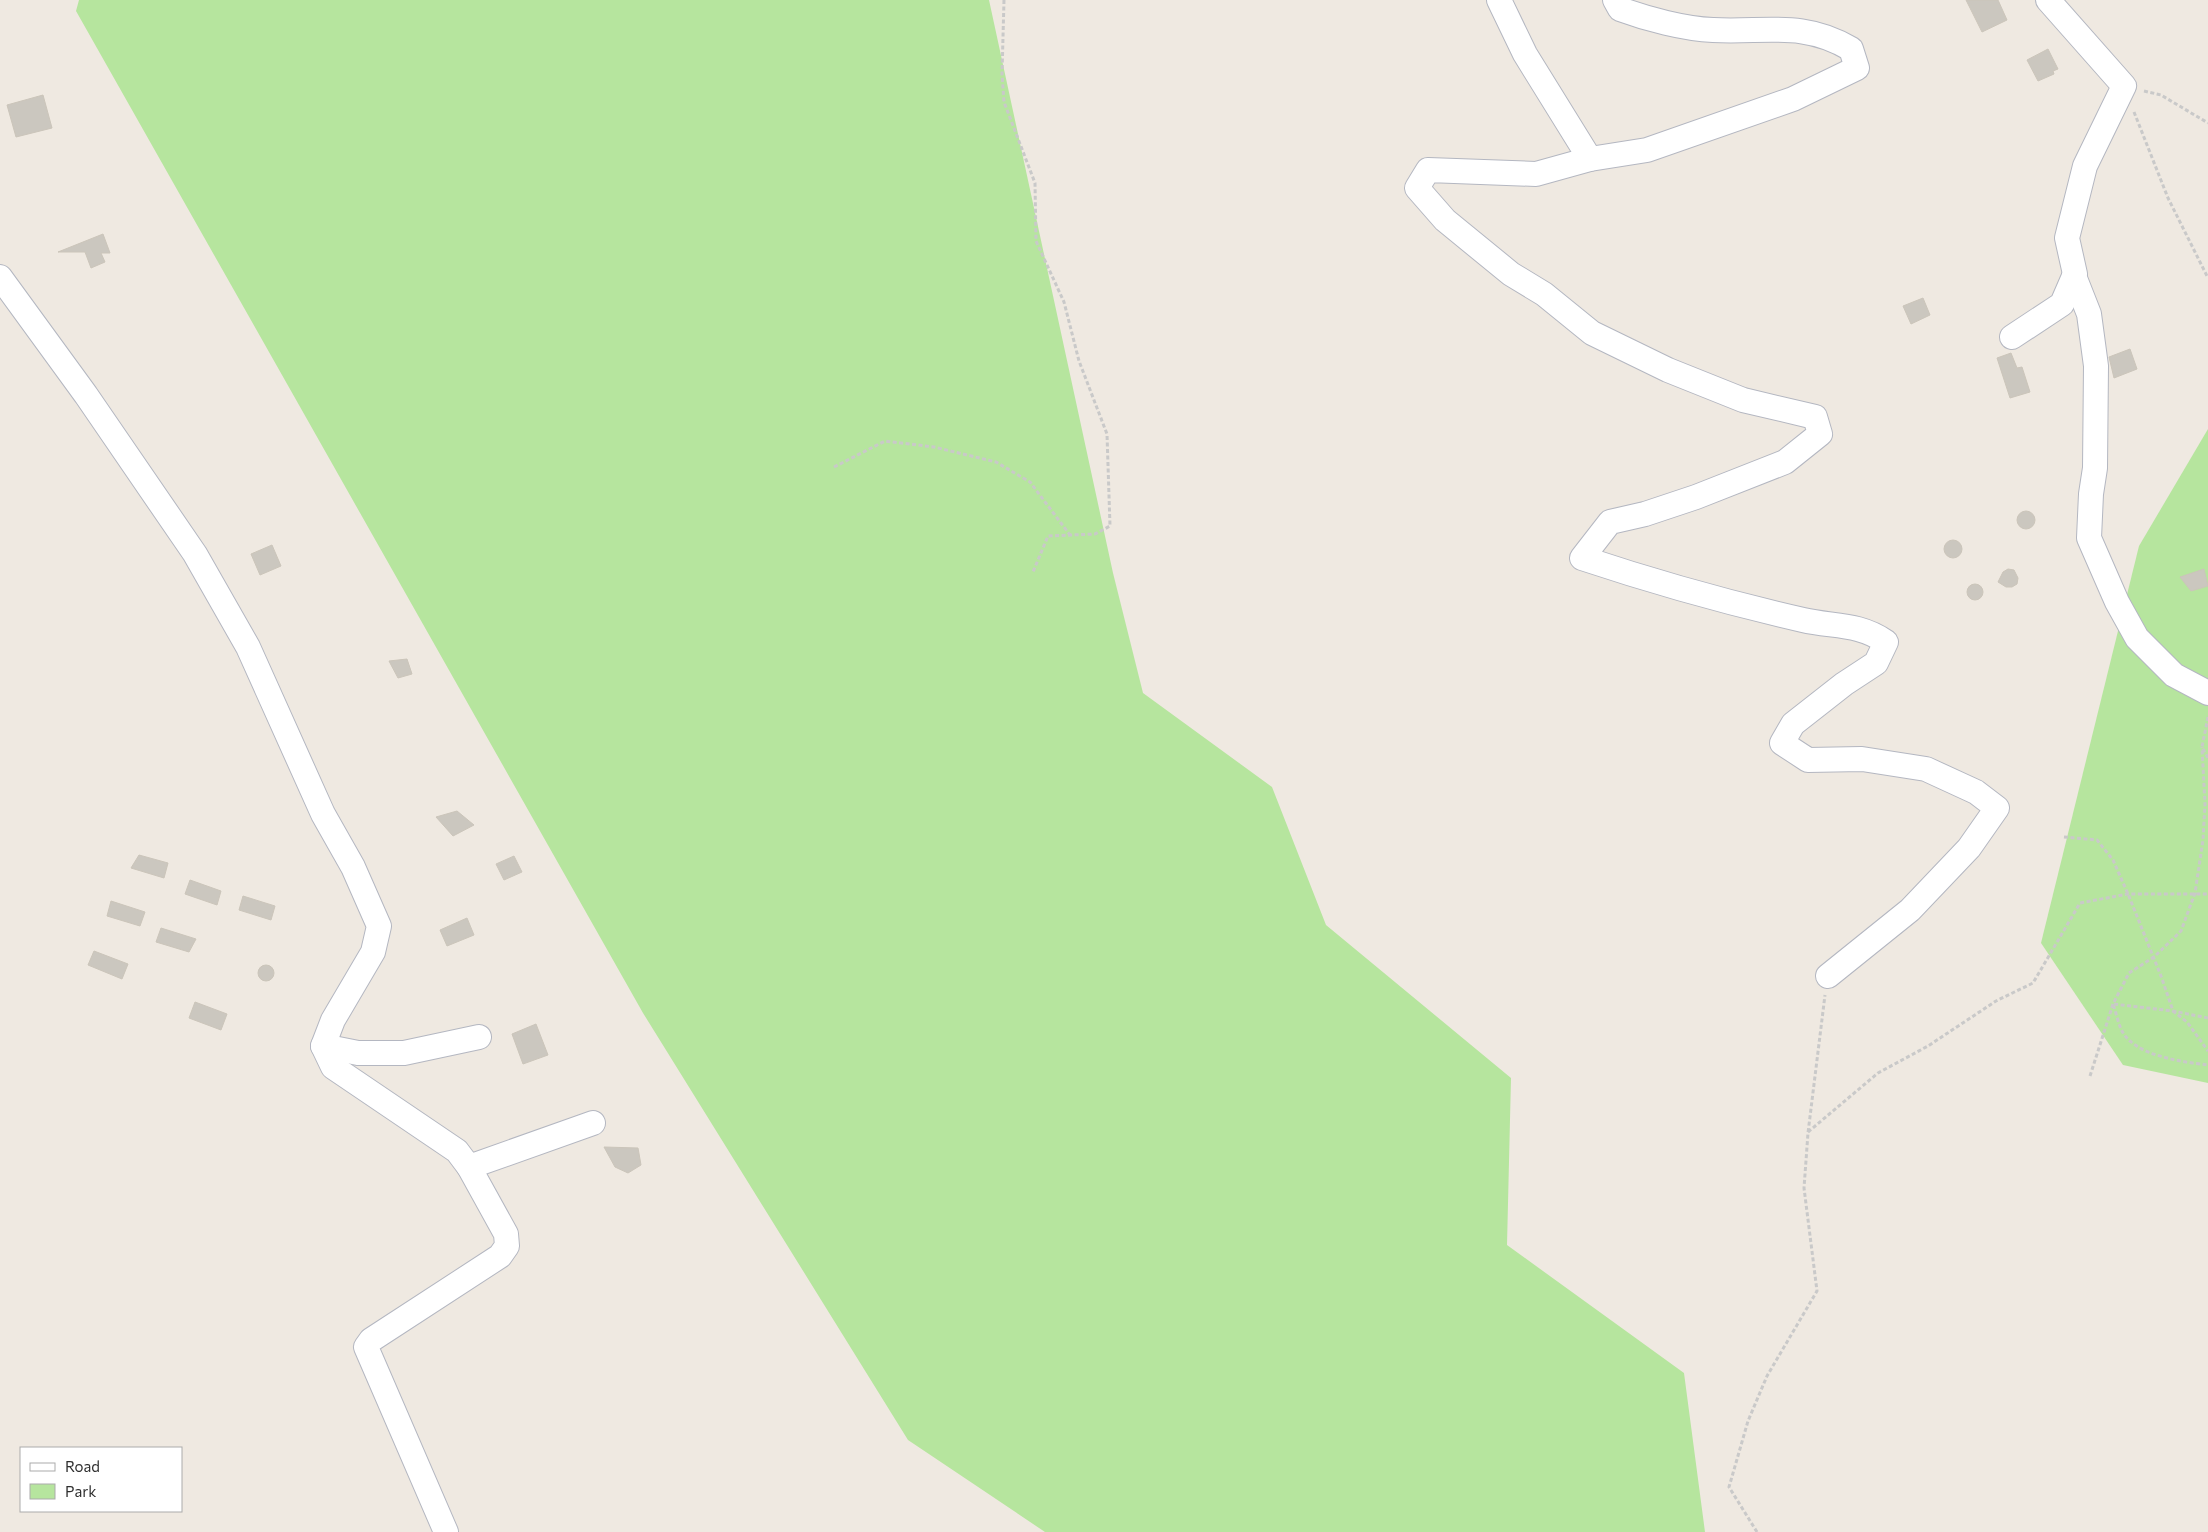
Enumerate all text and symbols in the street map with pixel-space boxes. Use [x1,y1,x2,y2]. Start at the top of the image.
legend [20,1447,182,1512]
text: Road [65,1457,100,1475]
text: Park [65,1482,96,1500]

